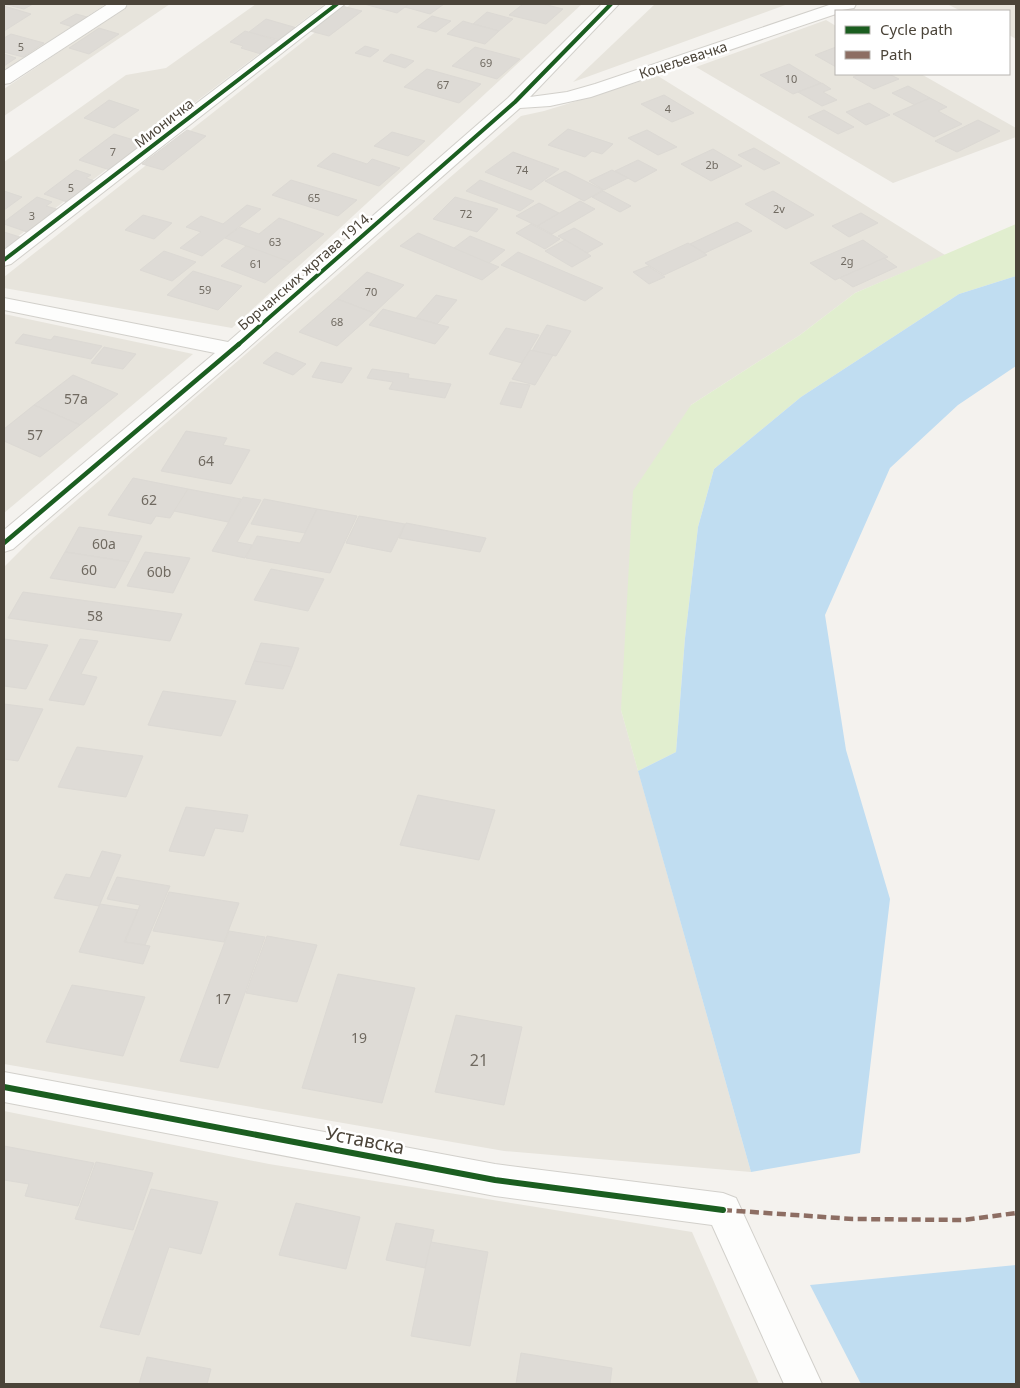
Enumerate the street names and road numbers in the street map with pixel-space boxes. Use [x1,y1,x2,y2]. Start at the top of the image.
street label: Коцељевачка [636,36,729,83]
street label: Мионичка [130,94,197,152]
street label: Борчанских жртава 1914. [233,207,376,334]
street label: Уставска [323,1120,407,1160]

